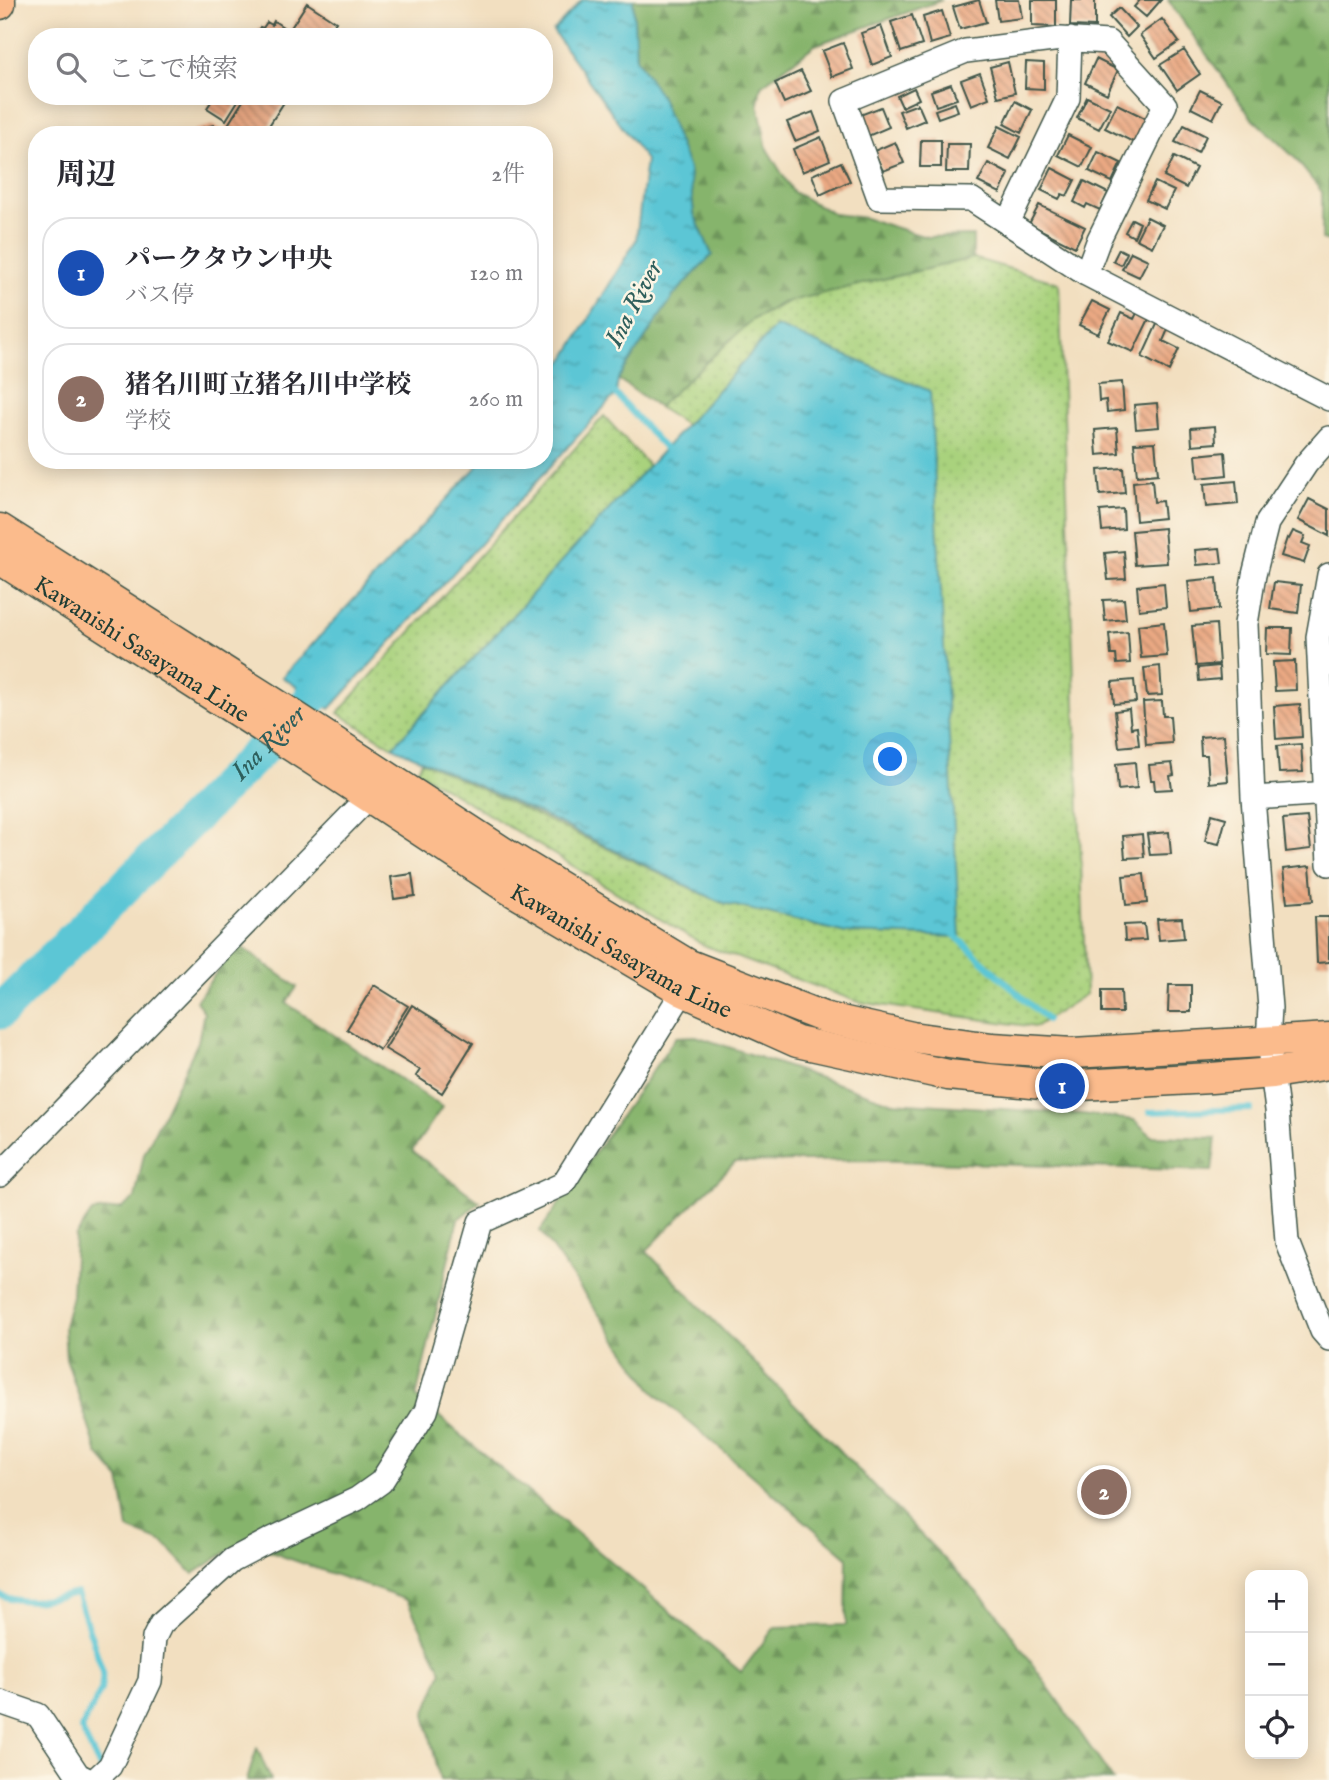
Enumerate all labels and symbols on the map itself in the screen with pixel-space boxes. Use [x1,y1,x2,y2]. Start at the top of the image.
water label: Ina River [597,254,671,354]
street label: Kawanishi Sasayama Line [28,569,255,730]
water label: Ina River [223,697,314,788]
your location [873,742,907,776]
street label: Kawanishi Sasayama Line [504,877,737,1026]
pin: 1 [1039,1060,1085,1112]
pin: 2 [1081,1466,1127,1518]

